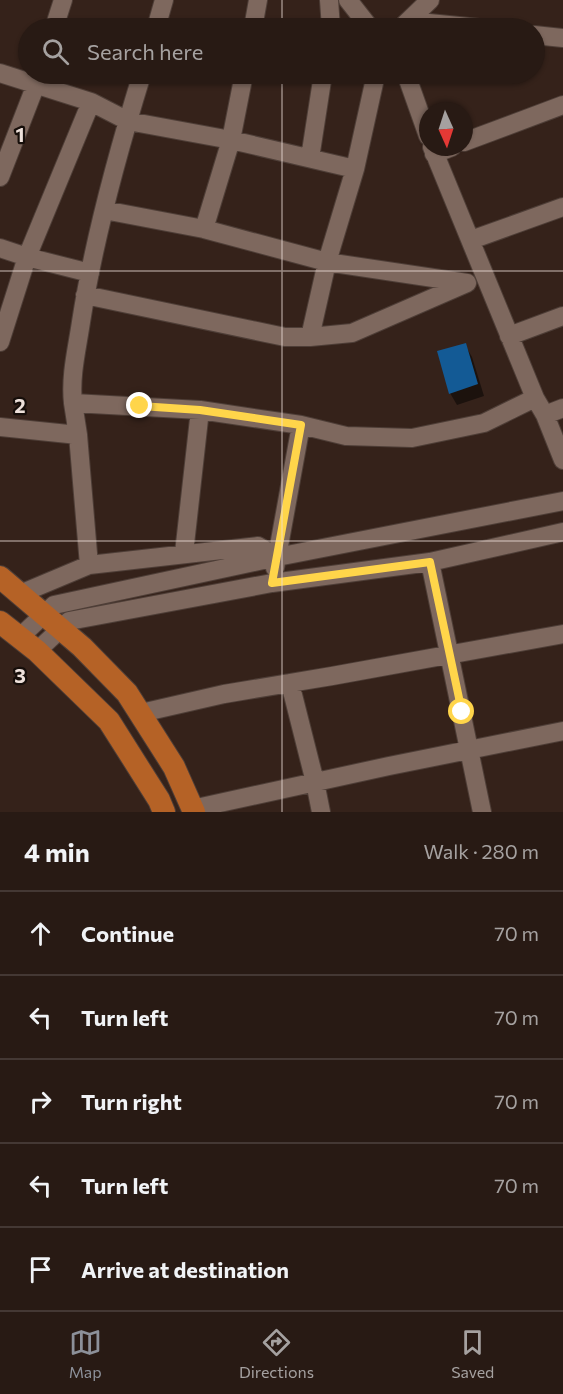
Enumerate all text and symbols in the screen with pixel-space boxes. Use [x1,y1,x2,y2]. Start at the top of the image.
search box [18,18,545,84]
icon: search [39,35,72,68]
text: Search here [87,38,203,65]
north arrow [419,102,473,156]
text: 1 [15,122,25,146]
route end [126,392,152,418]
text: 2 [14,393,26,417]
text: 3 [14,663,26,687]
route start [448,698,474,724]
text: 4 min [24,836,90,867]
text: Walk · 280 m [423,839,539,863]
icon: ahead [24,917,57,950]
text: Continue [81,920,174,947]
text: 70 m [494,921,539,945]
icon: left [24,1001,57,1034]
text: Turn left [81,1004,168,1031]
text: 70 m [494,1005,539,1029]
icon: right [24,1085,57,1118]
text: Turn right [81,1088,182,1115]
text: 70 m [494,1089,539,1113]
icon: left [24,1169,57,1202]
text: Turn left [81,1172,168,1199]
text: 70 m [494,1173,539,1197]
icon: arrive [24,1253,57,1286]
text: Arrive at destination [81,1256,289,1283]
tab: Map [69,1326,102,1381]
tab: Directions [239,1326,314,1381]
tab: Saved [451,1326,494,1381]

